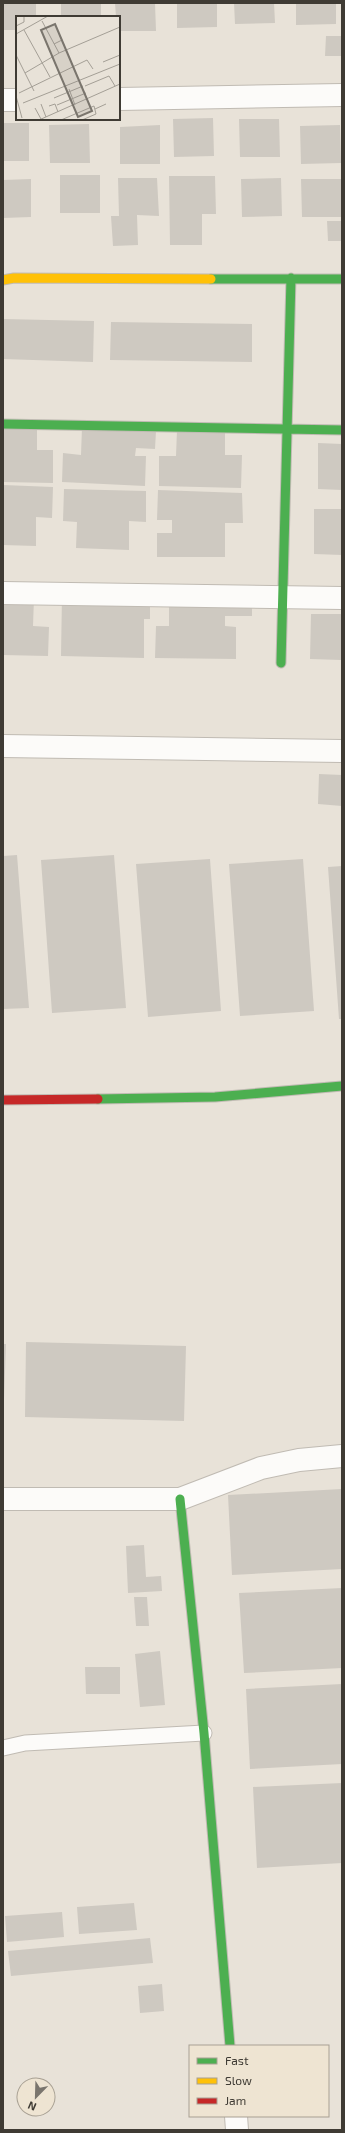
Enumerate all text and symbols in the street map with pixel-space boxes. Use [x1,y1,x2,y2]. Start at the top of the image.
inset map [16,16,120,120]
legend [189,2045,329,2117]
text: Fast [225,2053,249,2067]
text: Slow [225,2073,252,2087]
north arrow [16,2077,56,2117]
text: Jam [225,2093,246,2107]
text: N [26,2099,38,2114]

